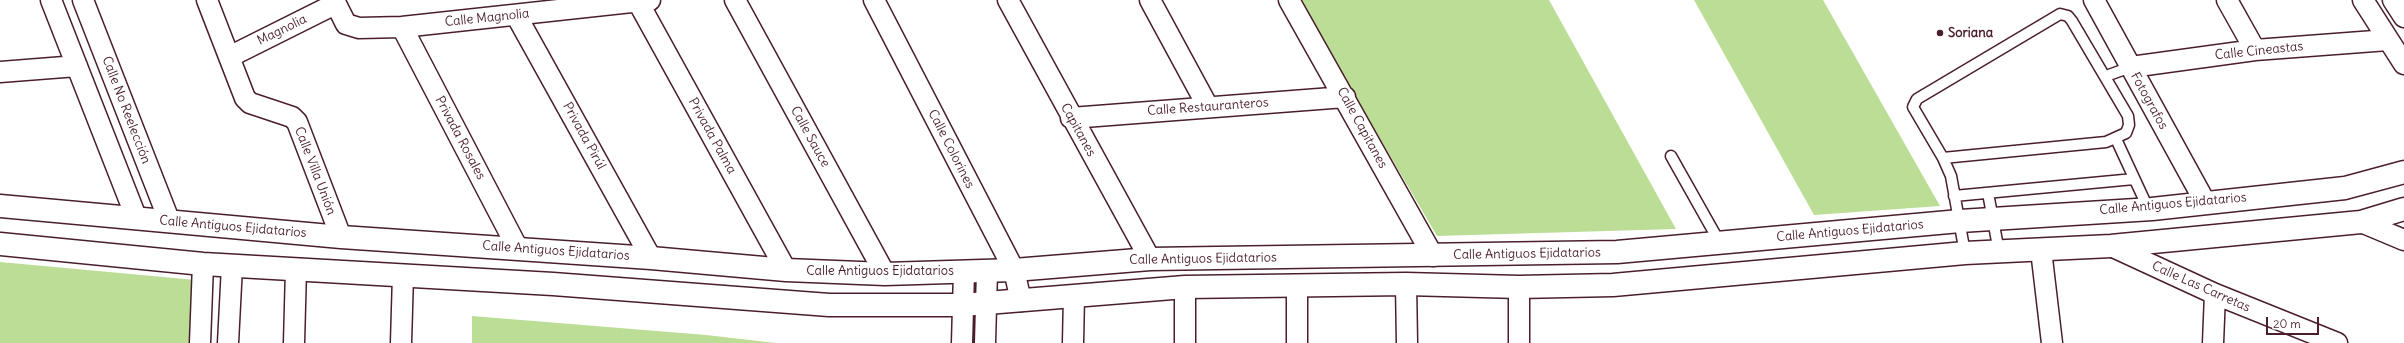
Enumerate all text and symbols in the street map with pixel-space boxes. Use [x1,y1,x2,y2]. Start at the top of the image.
street label: Calle Magnolia [444,6,530,30]
street label: Magnolia [255,11,309,49]
place label: Soriana [1948,25,1993,41]
marker: Soriana [1935,28,1945,38]
street label: Calle Cineastas [2214,39,2304,63]
street label: Calle No Reelección [98,54,154,166]
street label: Fotografos [2127,70,2171,132]
street label: Calle Capitanes [1333,85,1391,171]
street label: Privada Rosales [431,94,489,182]
street label: Privada Palma [685,95,739,177]
street label: Calle Restauranteros [1147,95,1269,119]
street label: Privada Pirúl [559,100,609,172]
street label: Capitanes [1057,101,1099,159]
street label: Calle Sauce [787,104,833,170]
street label: Calle Colorines [924,107,978,191]
street label: Calle Villa Unión [291,125,339,217]
street label: Calle Antiguos Ejidatarios [2099,190,2247,218]
street label: Calle Antiguos Ejidatarios [159,213,307,241]
street label: Calle Antiguos Ejidatarios [1776,217,1924,245]
street label: Calle Antiguos Ejidatarios [482,238,630,264]
street label: Calle Antiguos Ejidatarios [1453,245,1601,263]
street label: Calle Antiguos Ejidatarios [1129,250,1277,268]
street label: Calle Las Carretas [2149,258,2253,316]
street label: Calle Antiguos Ejidatarios [806,263,954,279]
scale bar [2268,309,2321,335]
text: 20 m [2273,316,2301,331]

